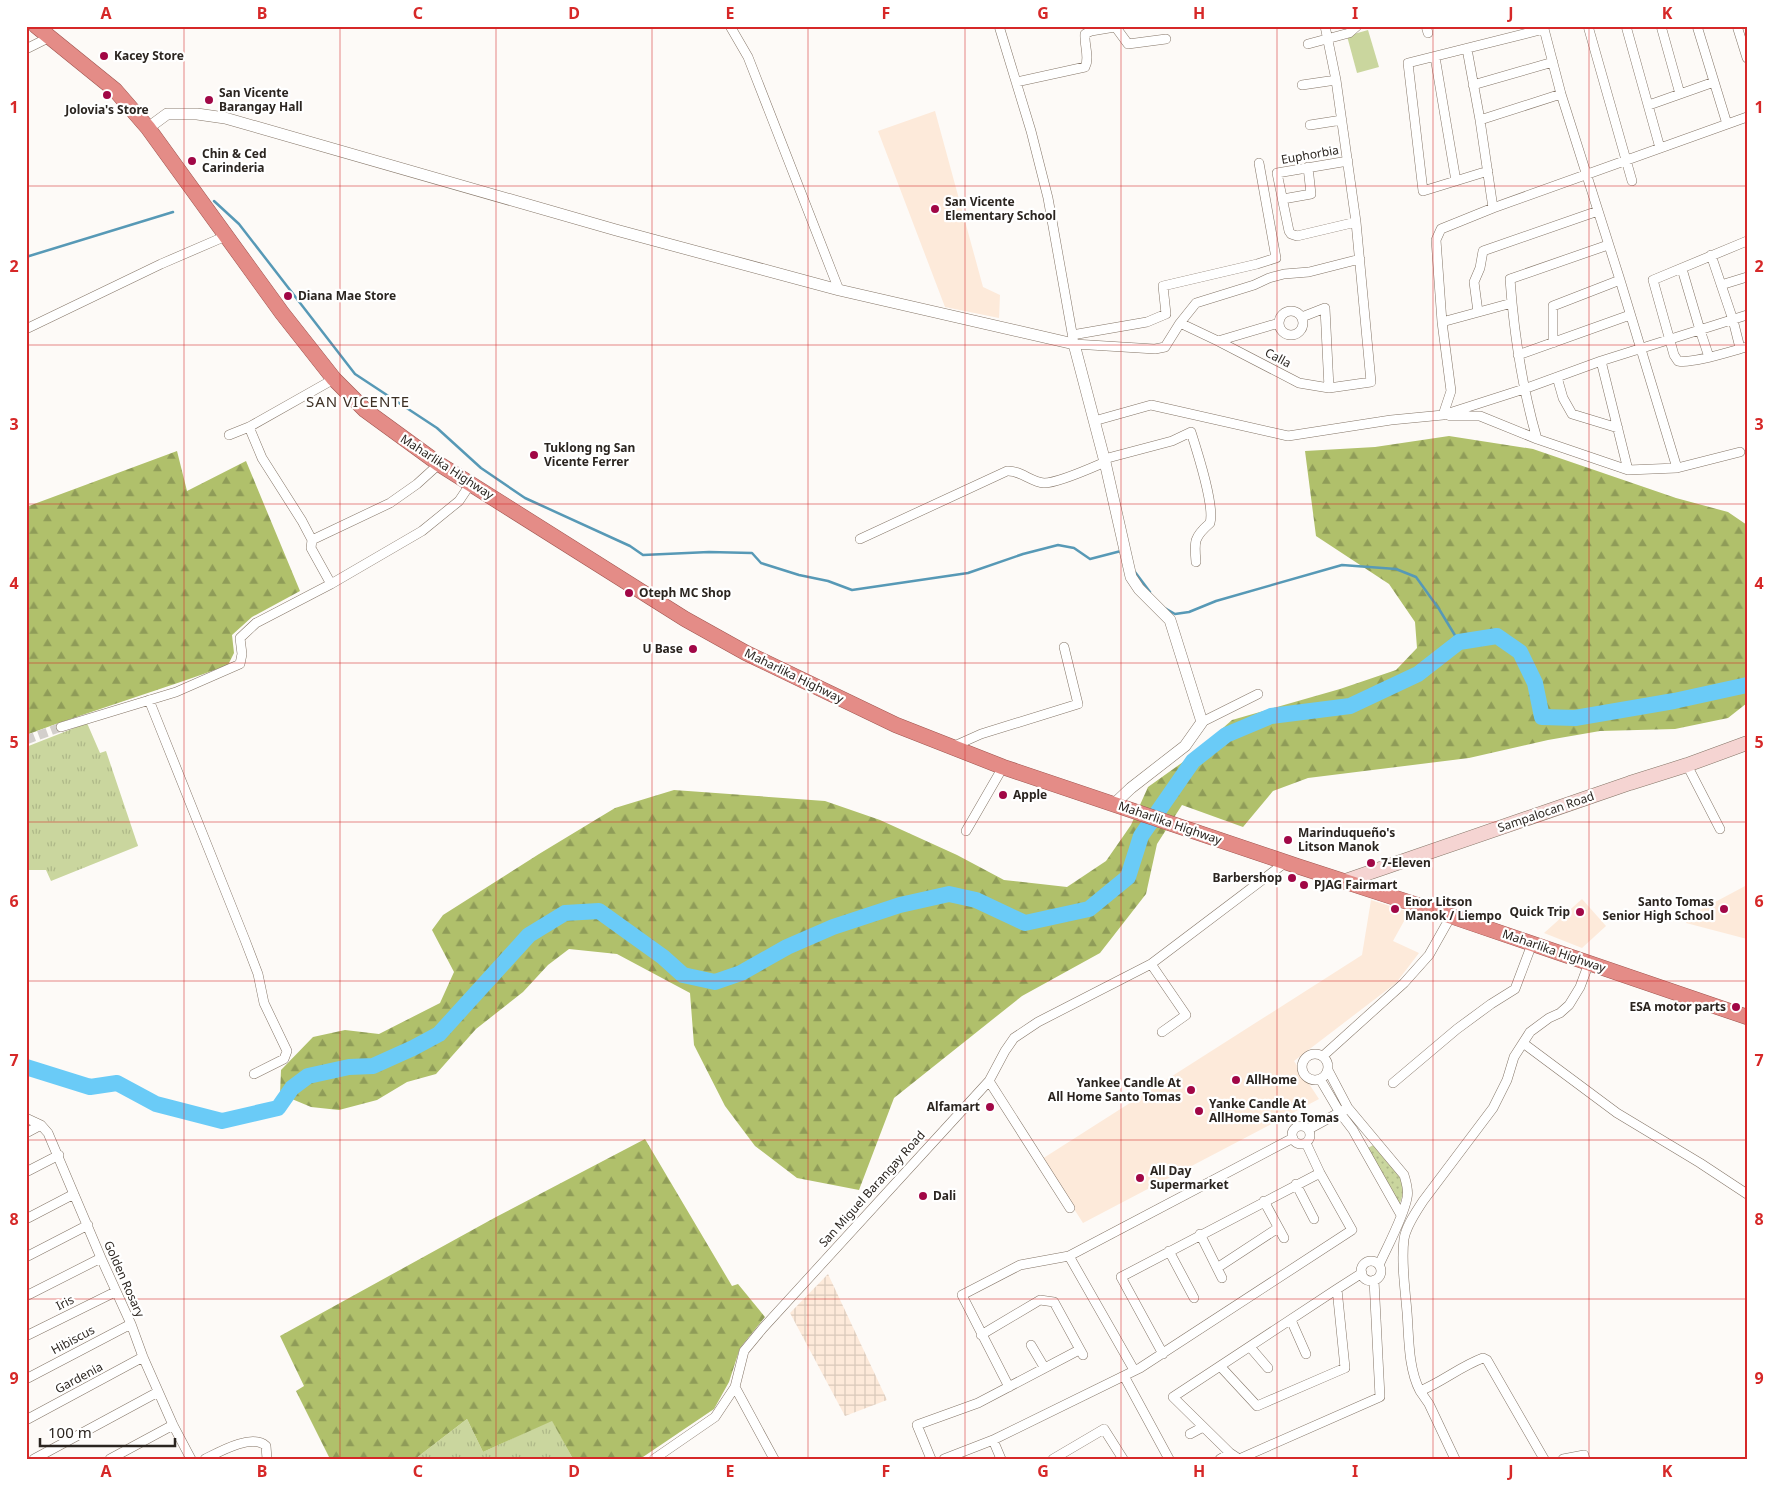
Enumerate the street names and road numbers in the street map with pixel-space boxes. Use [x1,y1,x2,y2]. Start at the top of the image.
street label: Euphorbia [1280,141,1340,168]
street label: Calla [1262,344,1294,371]
street label: Maharlika Highway [397,430,498,504]
street label: Maharlika Highway [742,644,847,707]
street label: Sampalocan Road [1495,787,1596,836]
street label: Maharlika Highway [1116,797,1225,848]
street label: Maharlika Highway [1500,925,1609,976]
street label: San Miguel Barangay Road [815,1127,929,1251]
street label: Golden Rosary [100,1238,149,1321]
street label: Iris [53,1291,77,1314]
street label: Hibiscus [48,1321,98,1358]
street label: Gardenia [52,1358,106,1397]

